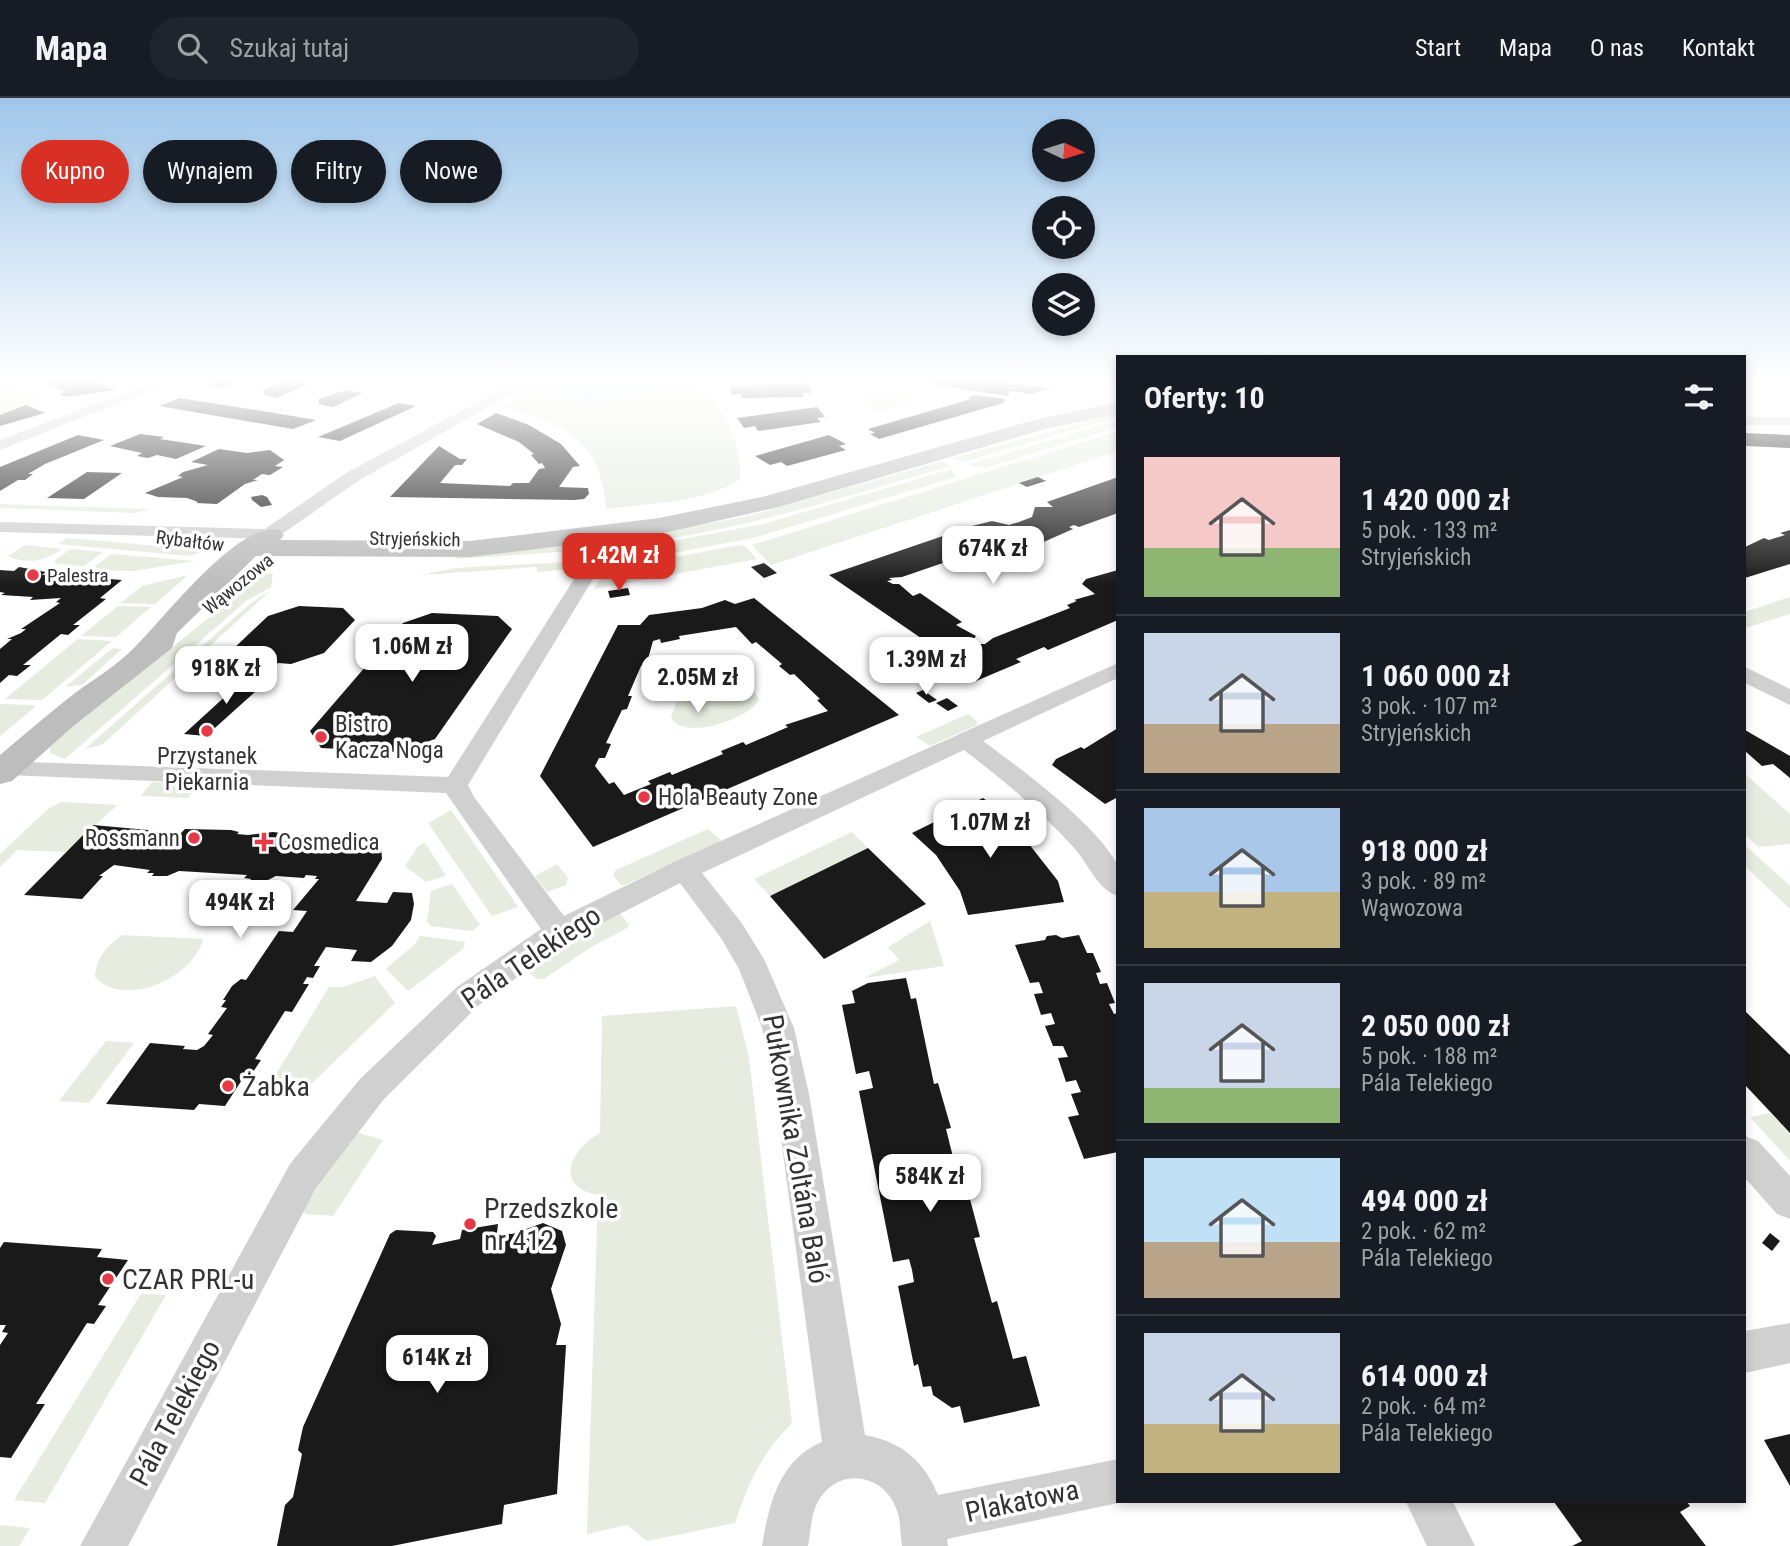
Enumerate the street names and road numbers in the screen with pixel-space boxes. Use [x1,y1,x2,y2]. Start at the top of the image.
street label: Rybałtów [155,525,225,557]
street label: Stryjeńskich [369,527,461,551]
street label: Wąwozowa [198,549,278,619]
street label: Pála Telekiego [455,898,607,1016]
street label: Pułkownika Zoltána Baló [756,1012,836,1286]
street label: Pála Telekiego [123,1334,227,1492]
street label: Plakatowa [962,1473,1082,1529]

